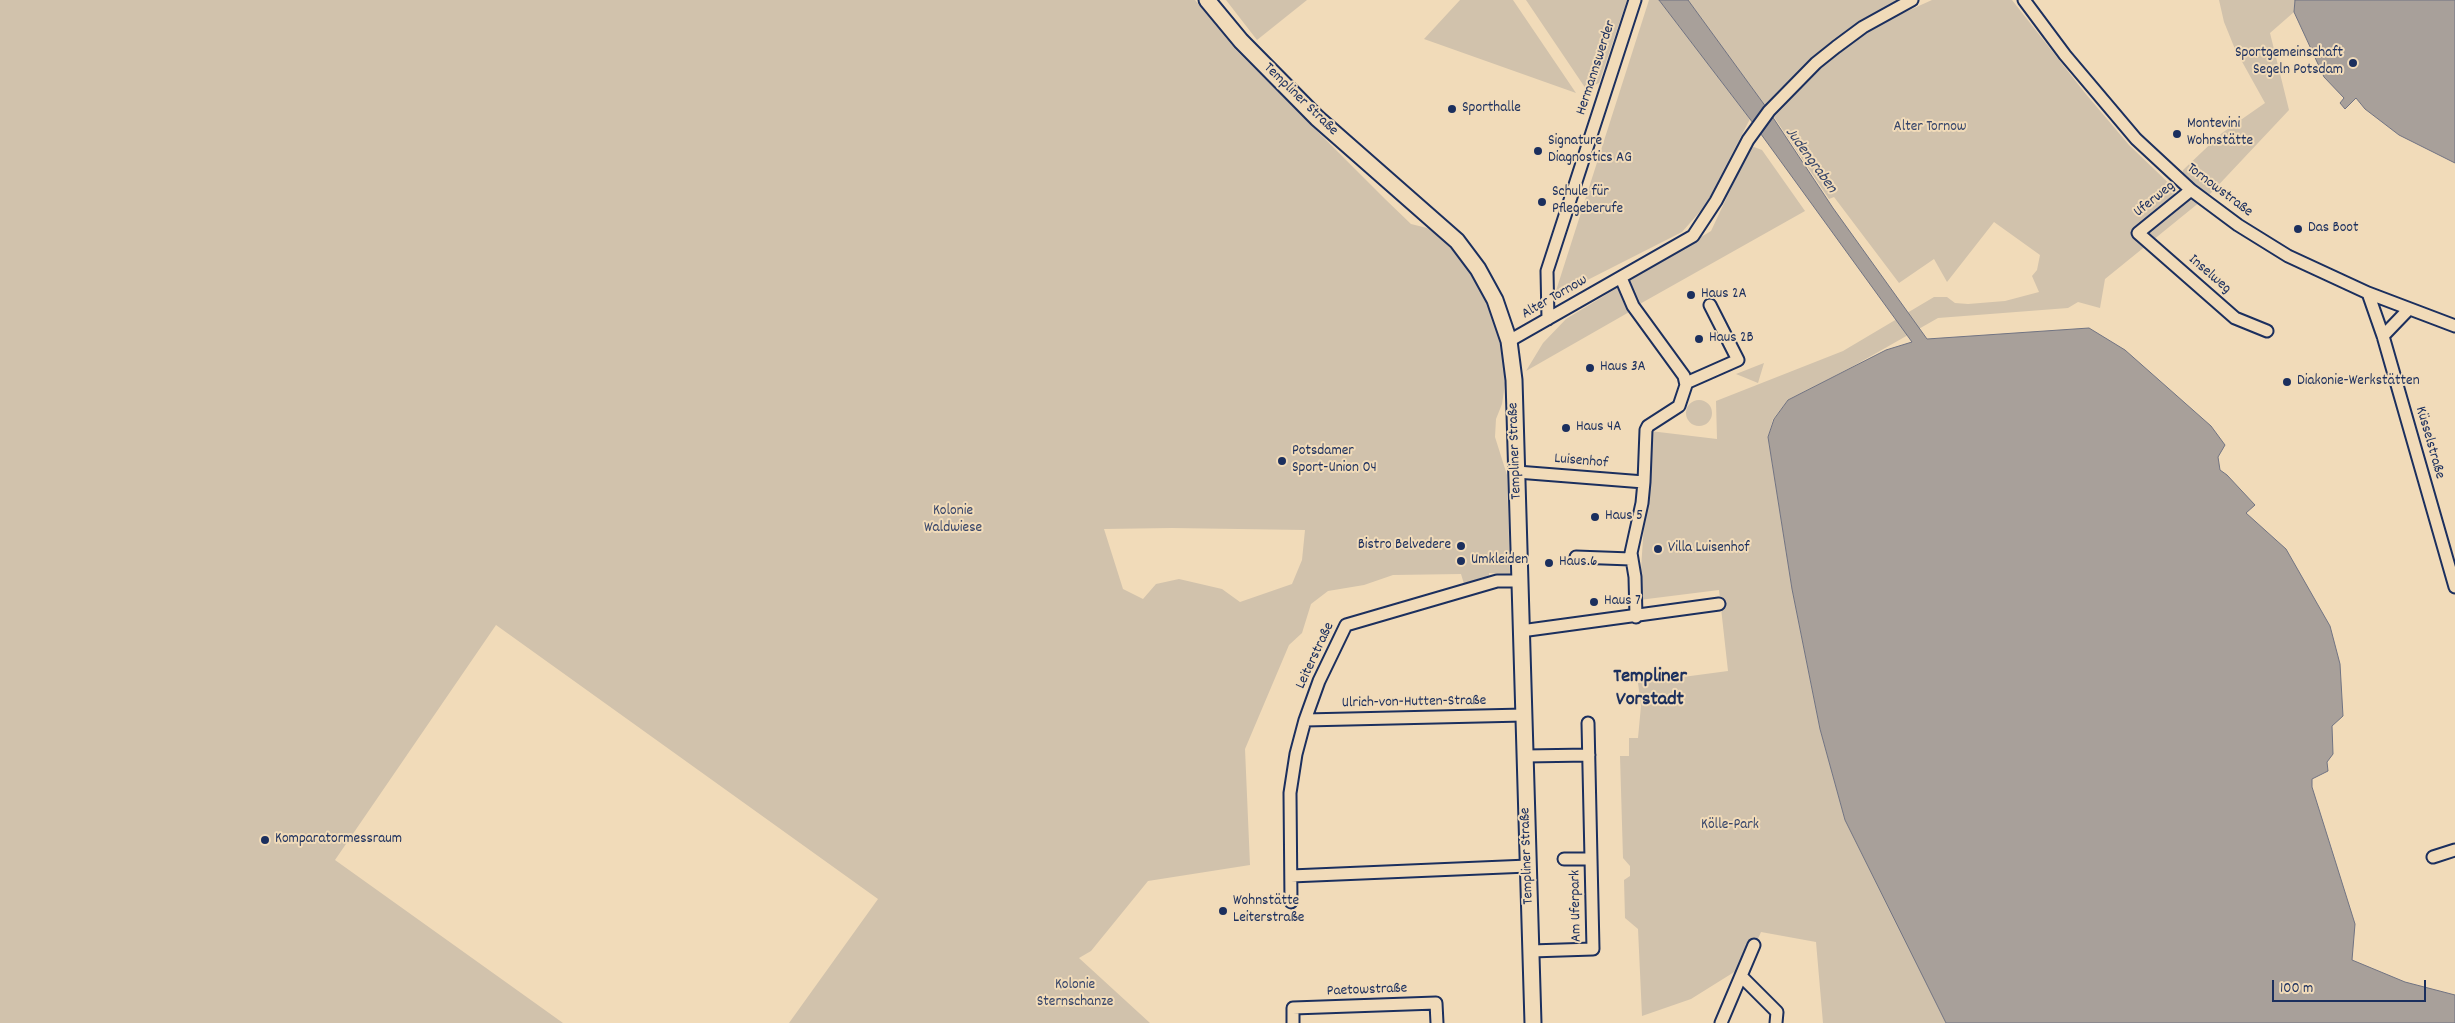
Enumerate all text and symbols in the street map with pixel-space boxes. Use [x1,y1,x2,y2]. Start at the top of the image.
street label: Hermannswerder [1573,18,1621,118]
place label: Sportgemeinschaft Segeln Potsdam [2235,45,2343,80]
marker: Sportgemeinschaft Segeln Potsdam [2347,57,2359,69]
street label: Templiner Straße [1259,60,1341,140]
place label: Sporthalle [1462,100,1521,118]
marker: Sporthalle [1446,103,1458,115]
place label: Montevini Wohnstätte [2187,116,2253,151]
park label: Alter Tornow [1893,119,1967,137]
water label: Judengraben [1780,124,1840,198]
marker: Montevini Wohnstätte [2171,128,2183,140]
place label: Signature Diagnostics AG [1548,133,1632,168]
marker: Signature Diagnostics AG [1532,145,1544,157]
street label: Tornowstraße [2182,160,2256,222]
street label: Uferweg [2131,178,2179,222]
place label: Schule für Pflegeberufe [1552,184,1623,219]
marker: Schule für Pflegeberufe [1536,196,1548,208]
place label: Das Boot [2308,220,2359,238]
marker: Das Boot [2292,223,2304,235]
street label: Inselweg [2184,252,2234,298]
street label: Alter Tornow [1519,272,1591,324]
place label: Haus 2A [1701,286,1747,304]
marker: Haus 2A [1685,289,1697,301]
place label: Haus 2B [1709,330,1754,348]
marker: Haus 2B [1693,333,1705,345]
place label: Haus 3A [1600,359,1646,377]
marker: Haus 3A [1584,362,1596,374]
place label: Diakonie-Werkstätten [2297,373,2420,391]
marker: Diakonie-Werkstätten [2281,376,2293,388]
street label: Templiner Straße [1505,402,1527,500]
street label: Küsselstraße [2410,405,2448,481]
place label: Haus 4A [1576,419,1621,437]
marker: Haus 4A [1560,422,1572,434]
place label: Potsdamer Sport-Union 04 [1292,443,1377,478]
street label: Luisenhof [1553,451,1609,473]
marker: Potsdamer Sport-Union 04 [1276,455,1288,467]
park label: Kolonie Waldwiese [924,503,982,538]
place label: Haus 5 [1605,508,1643,526]
marker: Haus 5 [1589,511,1601,523]
place label: Bistro Belvedere [1358,537,1451,555]
marker: Bistro Belvedere [1455,540,1467,552]
place label: Villa Luisenhof [1668,540,1750,558]
marker: Villa Luisenhof [1652,543,1664,555]
place label: Umkleiden [1471,552,1528,570]
place label: Haus 6 [1559,554,1597,572]
marker: Umkleiden [1455,555,1467,567]
marker: Haus 6 [1543,557,1555,569]
place label: Haus 7 [1604,593,1641,611]
marker: Haus 7 [1588,596,1600,608]
street label: Leiterstraße [1293,620,1339,692]
district label: Templiner Vorstadt [1613,666,1687,713]
street label: Ulrich-von-Hutten-Straße [1342,693,1486,713]
street label: Templiner Straße [1517,807,1539,905]
park label: Kölle-Park [1701,817,1759,835]
place label: Komparatormessraum [275,831,402,849]
marker: Komparatormessraum [259,834,271,846]
street label: Am Uferpark [1567,870,1587,942]
place label: Wohnstätte Leiterstraße [1233,893,1304,928]
marker: Wohnstätte Leiterstraße [1217,905,1229,917]
scale bar [2275,970,2429,1002]
park label: Kolonie Sternschanze [1037,977,1113,1012]
text: 100 m [2280,978,2313,1000]
street label: Paetowstraße [1326,981,1408,1001]

